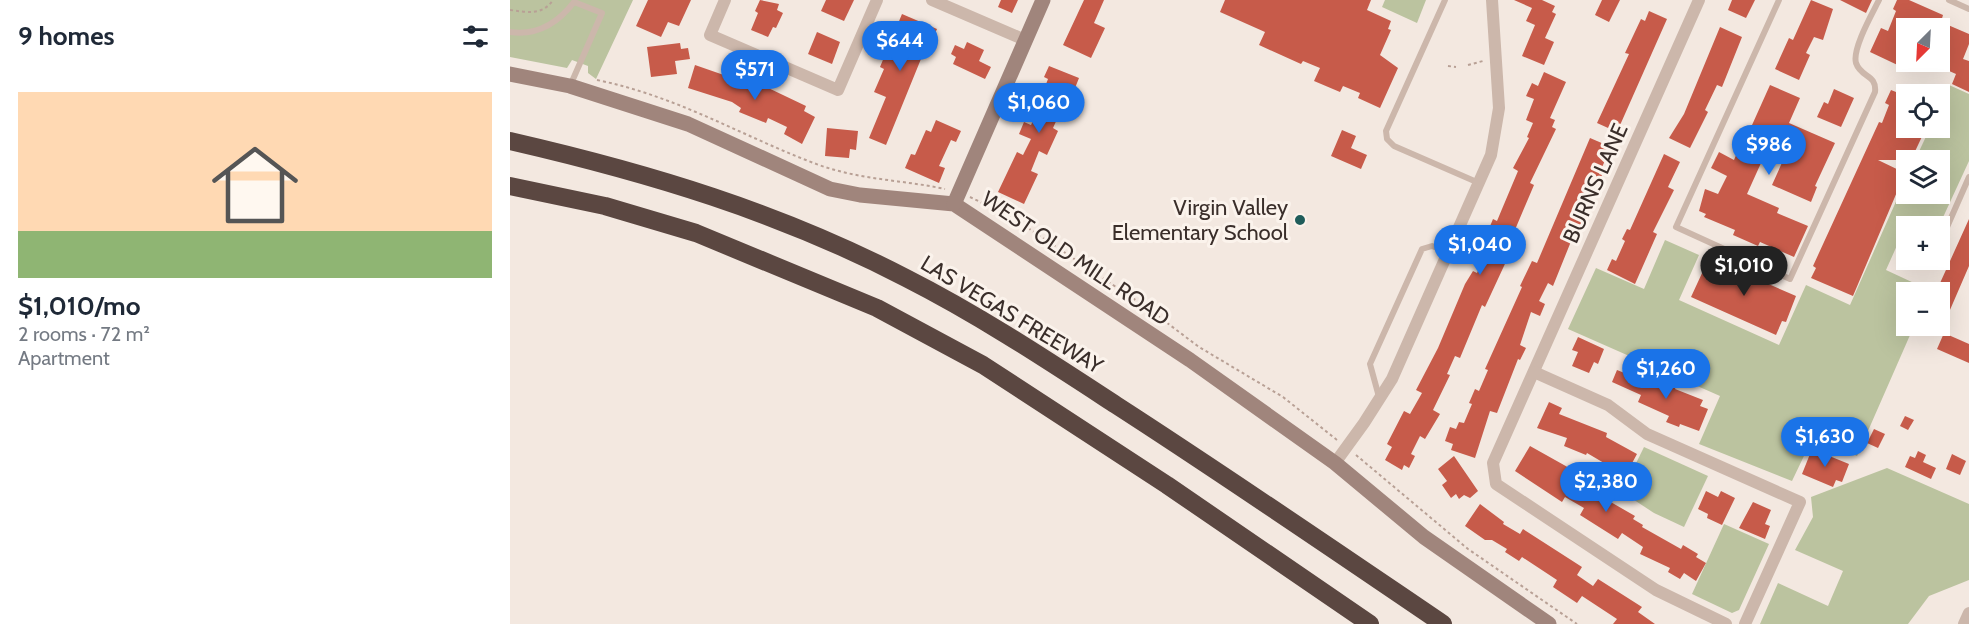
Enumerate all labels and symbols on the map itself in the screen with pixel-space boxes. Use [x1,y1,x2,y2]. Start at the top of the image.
north arrow [1896,18,1950,72]
pin: $644 [864,21,936,72]
pin: $571 [719,50,791,101]
pin: $1,060 [990,83,1088,134]
street label: BURNS LANE [1557,119,1634,247]
pin: $986 [1733,125,1805,176]
street label: WEST OLD MILL ROAD [976,185,1175,331]
place label: Virgin Valley Elementary School [1112,194,1289,246]
marker: Virgin Valley Elementary School [1293,213,1307,227]
pin: $1,040 [1431,225,1529,276]
pin: $1,010 [1695,246,1793,297]
street label: LAS VEGAS FREEWAY [916,249,1108,380]
pin: $1,260 [1617,349,1715,400]
pin: $1,630 [1776,417,1874,468]
pin: $2,380 [1557,462,1655,513]

